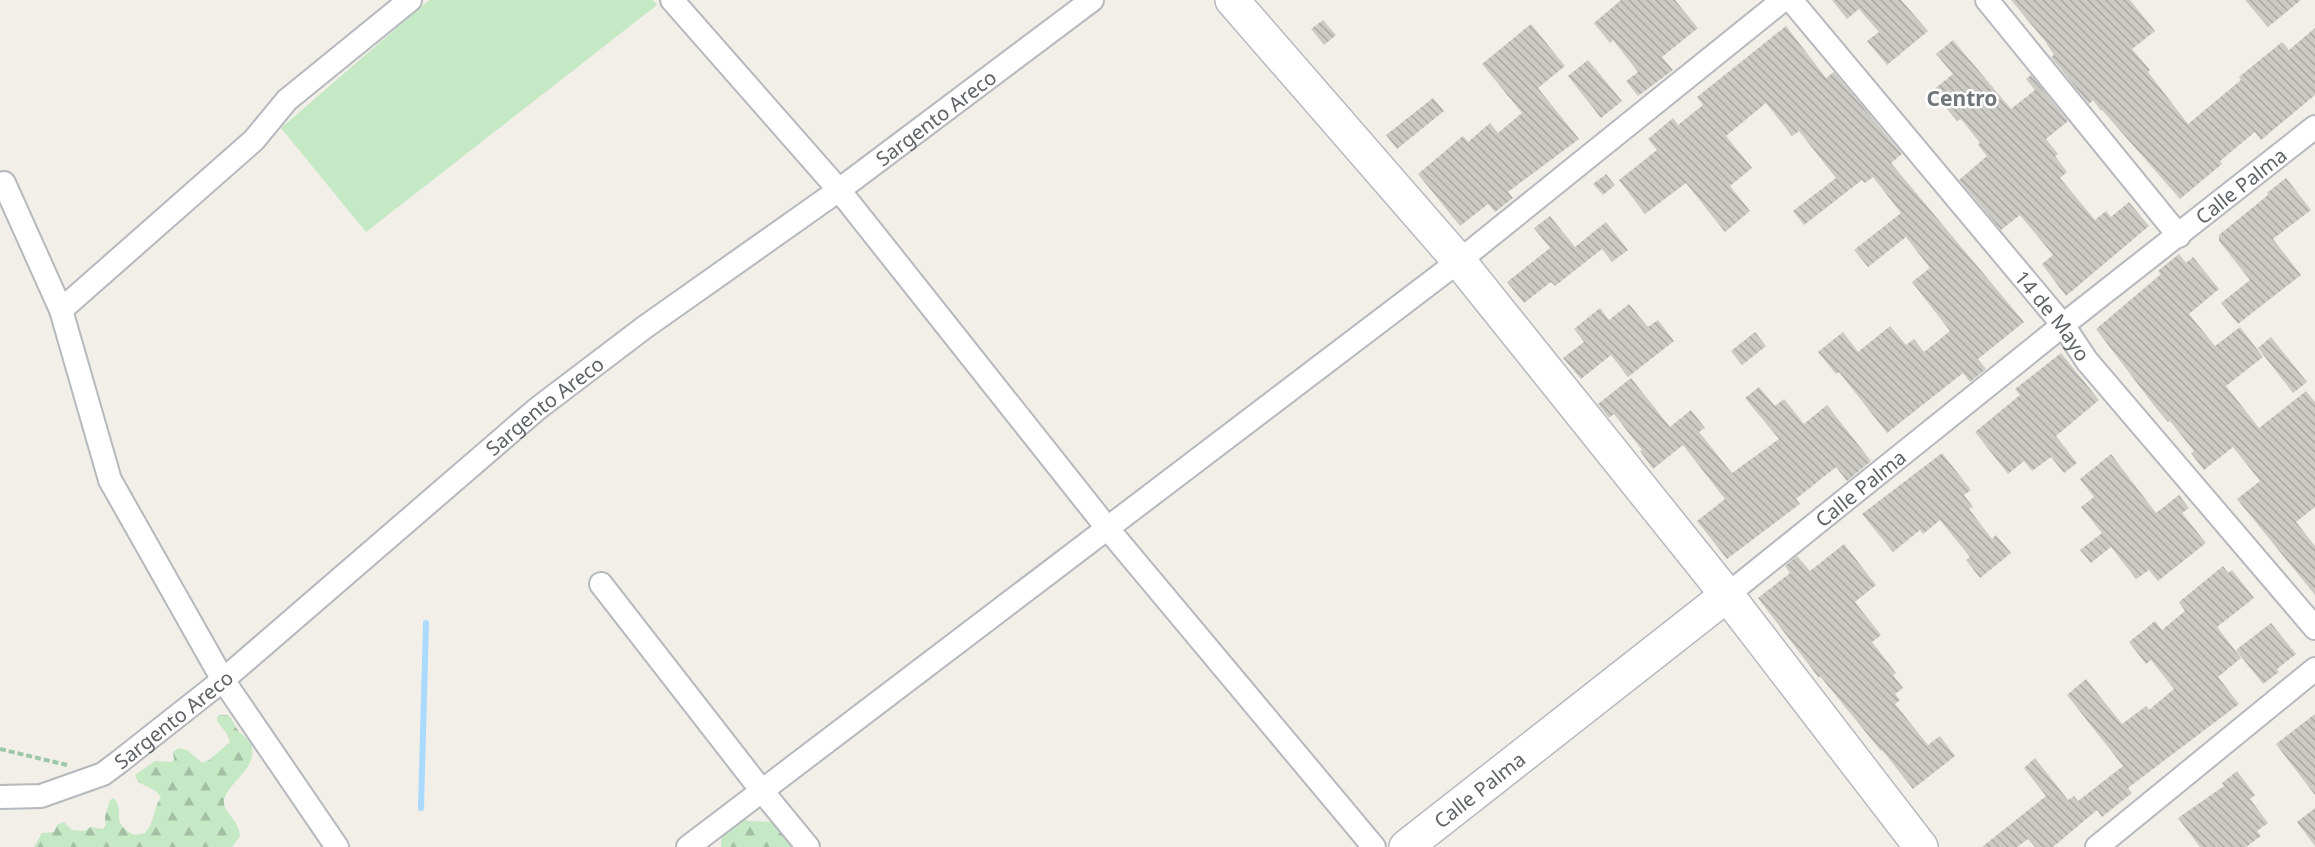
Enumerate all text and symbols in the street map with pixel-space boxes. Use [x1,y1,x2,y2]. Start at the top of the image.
street label: Sargento Areco [870,63,1002,172]
district label: Centro [1927,84,1997,112]
street label: Calle Palma [2189,141,2292,230]
street label: 14 de Mayo [2009,264,2097,366]
street label: Sargento Areco [480,350,609,461]
street label: Calle Palma [1809,443,1911,533]
street label: Sargento Areco [108,664,239,774]
street label: Calle Palma [1428,745,1530,834]

